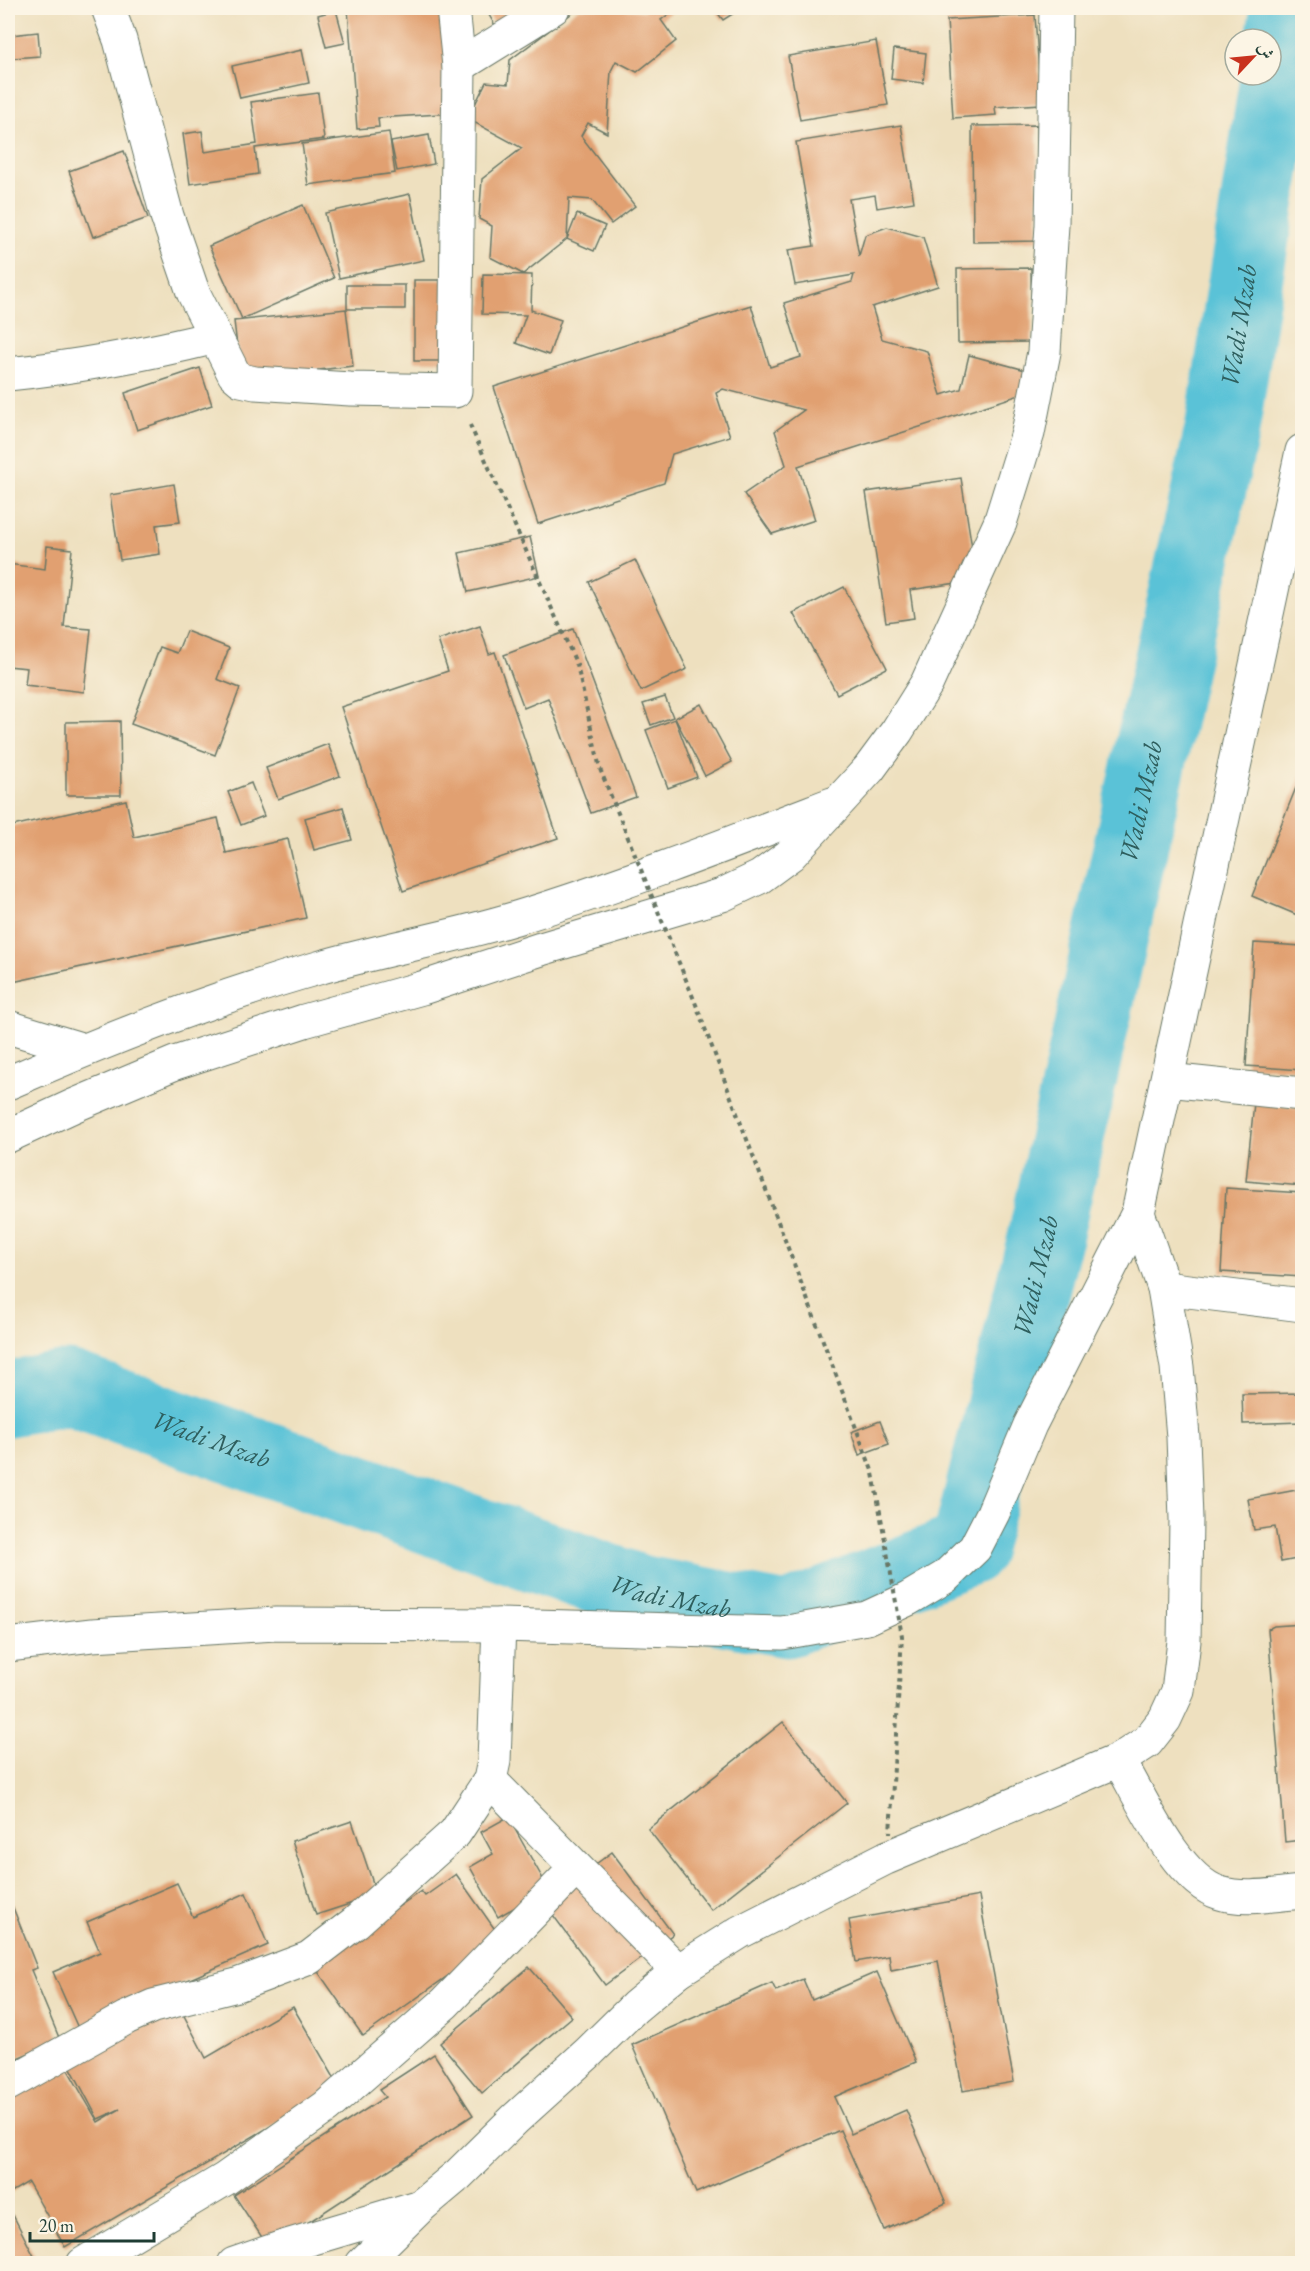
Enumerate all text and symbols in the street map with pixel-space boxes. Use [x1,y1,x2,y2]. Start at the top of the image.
north arrow [1223,27,1283,87]
text: ش [1253,39,1279,62]
water label: Wadi Mzab [1212,262,1265,389]
water label: Wadi Mzab [1111,737,1170,865]
water label: Wadi Mzab [1004,1212,1066,1340]
water label: Wadi Mzab [147,1402,275,1476]
water label: Wadi Mzab [605,1566,734,1626]
scale bar [30,2205,154,2243]
text: 20 m [39,2214,74,2237]

